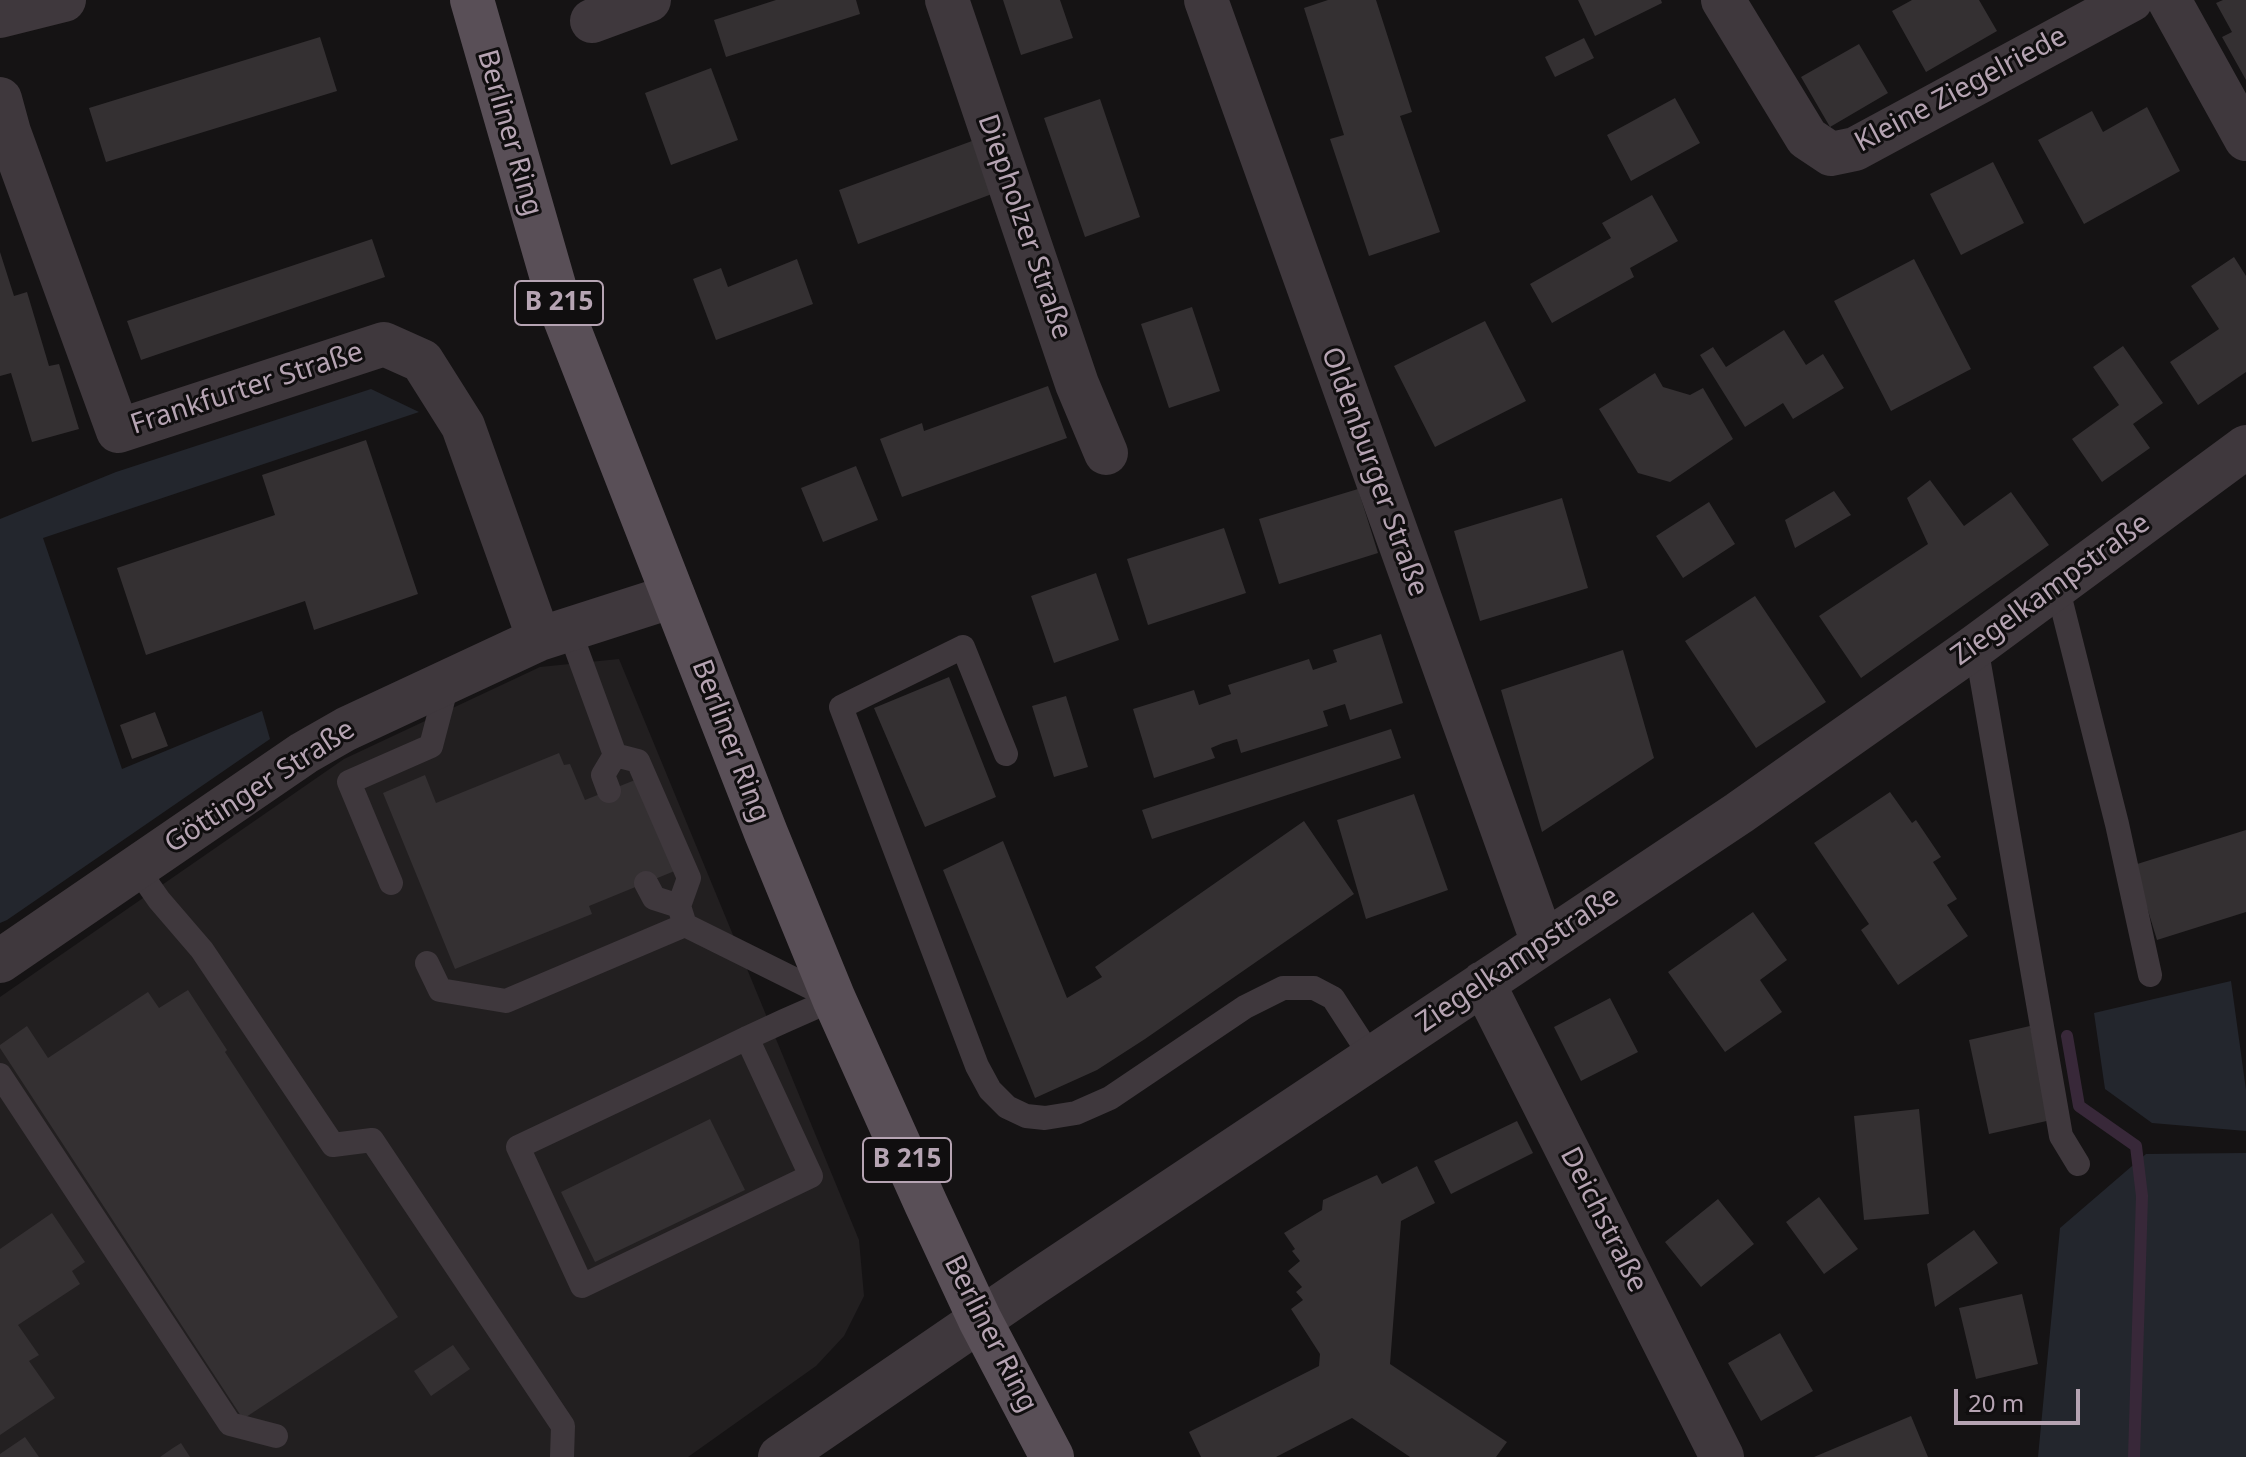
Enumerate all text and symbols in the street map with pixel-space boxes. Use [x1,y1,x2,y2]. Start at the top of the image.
street label: Kleine Ziegelriede [1849,20,2073,160]
street label: Berliner Ring [469,46,549,220]
street label: Diepholzer Straße [970,110,1078,344]
road number: B 215 [515,281,603,325]
street label: Frankfurter Straße [127,336,367,442]
street label: Oldenburger Straße [1313,343,1435,601]
street label: Ziegelkampstraße [1945,507,2157,673]
street label: Berliner Ring [684,655,776,827]
street label: Göttinger Straße [159,713,361,861]
street label: Ziegelkampstraße [1410,880,1626,1040]
road number: B 215 [863,1138,951,1182]
street label: Deichstraße [1552,1142,1654,1298]
street label: Berliner Ring [936,1250,1044,1418]
scale bar [1958,1373,2084,1423]
text: 20 m [1968,1386,2024,1419]

